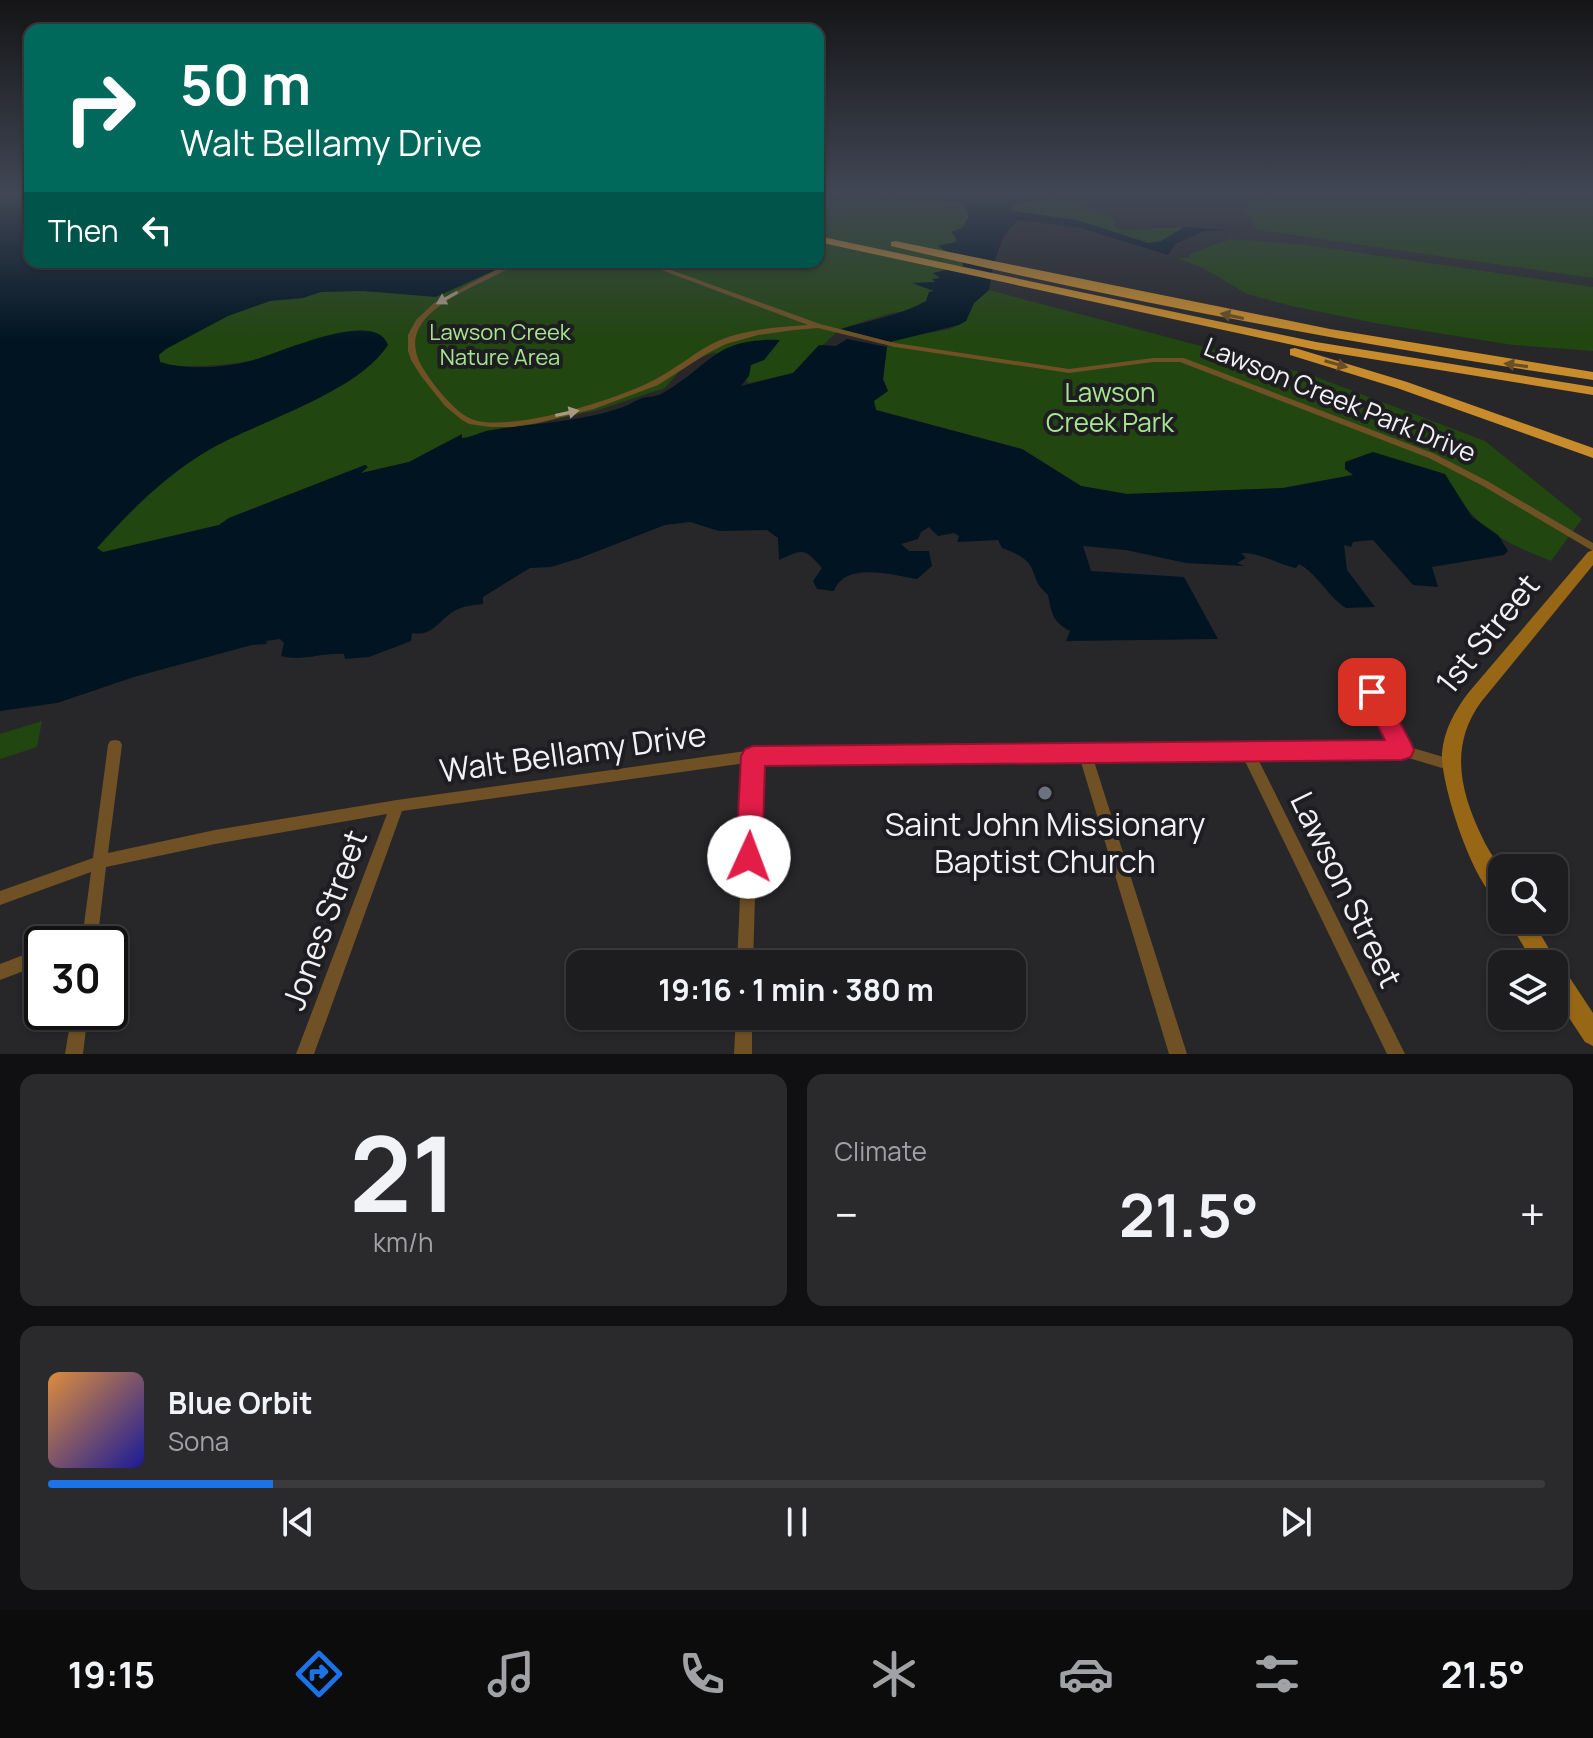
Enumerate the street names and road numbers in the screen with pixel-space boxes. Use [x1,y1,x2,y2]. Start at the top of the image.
street label: Lawson Creek Park Drive [1199,328,1482,470]
street label: 1st Street [1425,564,1549,703]
street label: Walt Bellamy Drive [437,712,709,792]
street label: Lawson Street [1281,784,1413,995]
street label: Jones Street [271,824,377,1016]

